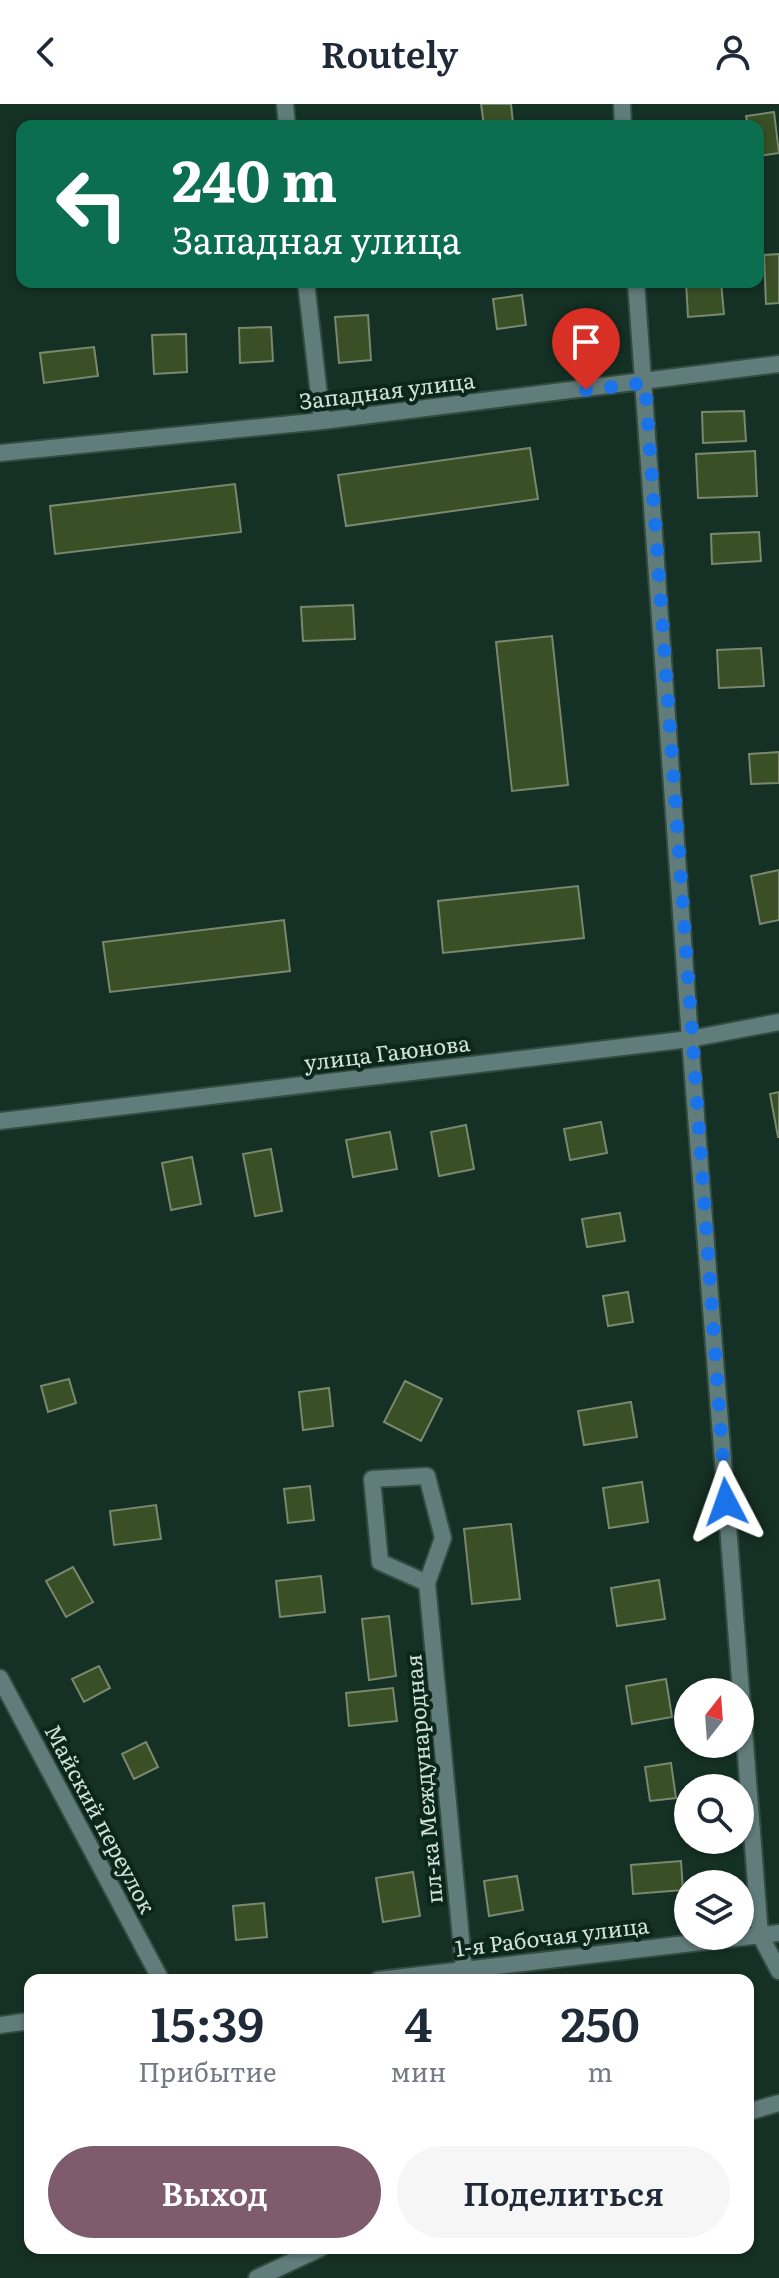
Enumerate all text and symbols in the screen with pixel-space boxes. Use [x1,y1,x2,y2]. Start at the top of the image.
text: Routely [321,26,458,79]
icon: back [24,30,68,74]
icon: person [711,30,755,74]
text: 240 m [172,136,337,219]
icon: left [40,152,144,256]
text: Западная улица [172,212,461,265]
pin [552,308,620,390]
icon: arrive [564,320,608,364]
street label: Западная улица [297,362,477,417]
street label: улица Гаюнова [302,1025,472,1078]
position arrow [684,1460,768,1544]
street label: пл-ка Международная [395,1653,450,1905]
north arrow [674,1678,754,1758]
map controls [674,1678,754,1950]
street label: Майский переулок [37,1718,165,1919]
button: search [674,1774,754,1854]
button: layers [674,1870,754,1950]
street label: 1-я Рабочая улица [453,1907,651,1964]
text: 15:39 [151,1986,264,2057]
text: 4 [405,1986,432,2057]
text: 250 [560,1986,640,2057]
text: Прибытие [138,2051,277,2090]
text: мин [391,2051,446,2090]
text: m [587,2051,613,2090]
button: Выход [48,2146,381,2238]
button: Поделиться [397,2146,730,2238]

